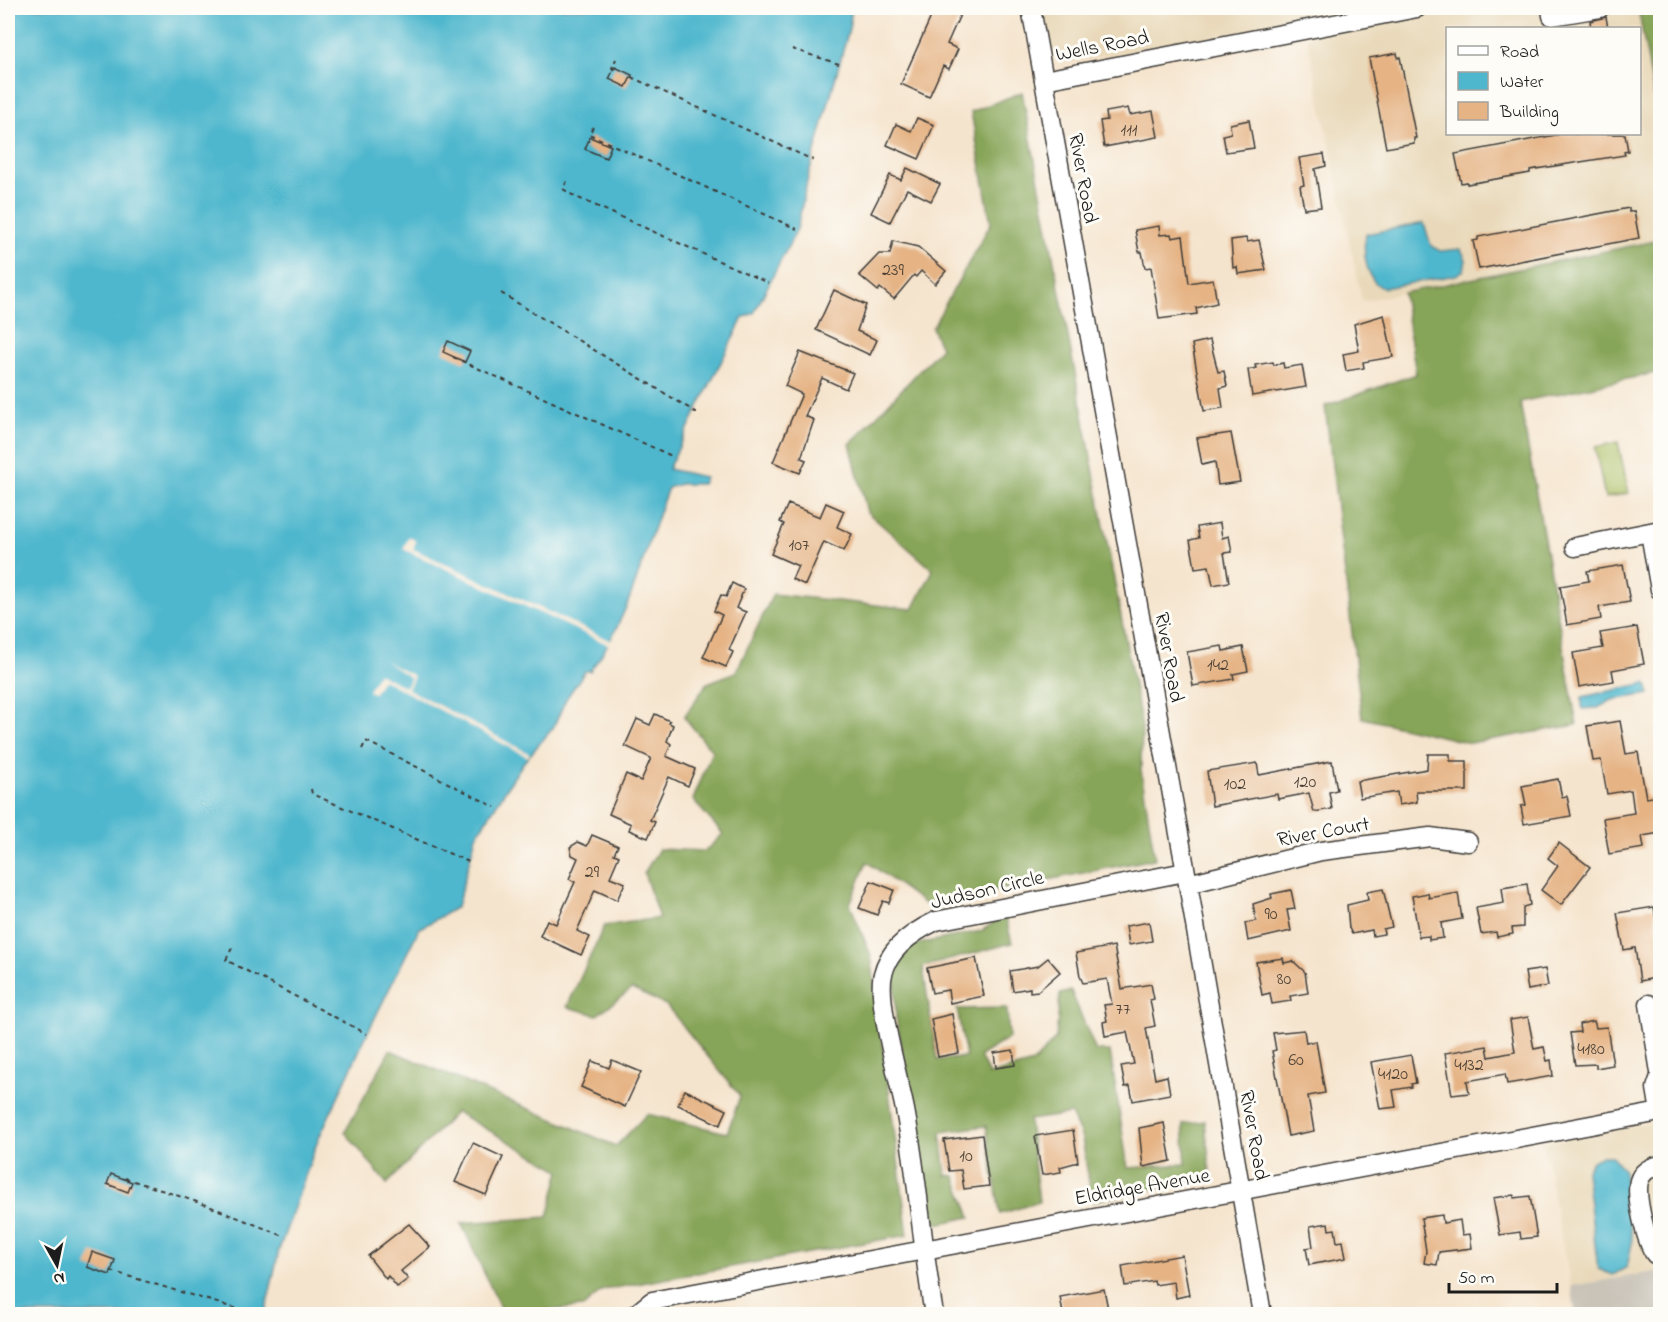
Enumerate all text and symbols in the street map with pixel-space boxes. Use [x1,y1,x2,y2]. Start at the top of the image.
street label: Wells Road [1053,23,1152,71]
legend [1446,27,1641,135]
text: Road [1500,40,1539,66]
text: Water [1500,70,1544,96]
text: Building [1499,100,1559,127]
house number: 111 [1120,118,1138,144]
street label: River Road [1059,131,1105,226]
house number: 239 [882,258,904,284]
house number: 107 [789,533,810,559]
street label: River Road [1145,610,1191,705]
house number: 142 [1207,653,1229,679]
house number: 120 [1294,770,1316,796]
house number: 102 [1224,772,1246,798]
street label: River Court [1275,810,1372,856]
house number: 29 [585,860,600,886]
street label: Judson Circle [928,863,1048,919]
house number: 90 [1264,902,1278,928]
house number: 80 [1277,967,1291,993]
house number: 77 [1116,997,1131,1023]
house number: 4180 [1577,1037,1605,1063]
house number: 60 [1288,1048,1304,1074]
house number: 4132 [1454,1053,1484,1079]
house number: 4120 [1378,1062,1408,1088]
street label: River Road [1230,1088,1276,1183]
house number: 10 [959,1144,973,1170]
street label: Eldridge Avenue [1072,1161,1213,1217]
north arrow [27,1235,87,1295]
scale bar [1449,1256,1557,1294]
text: N [52,1265,66,1291]
text: 50 m [1458,1266,1495,1292]

